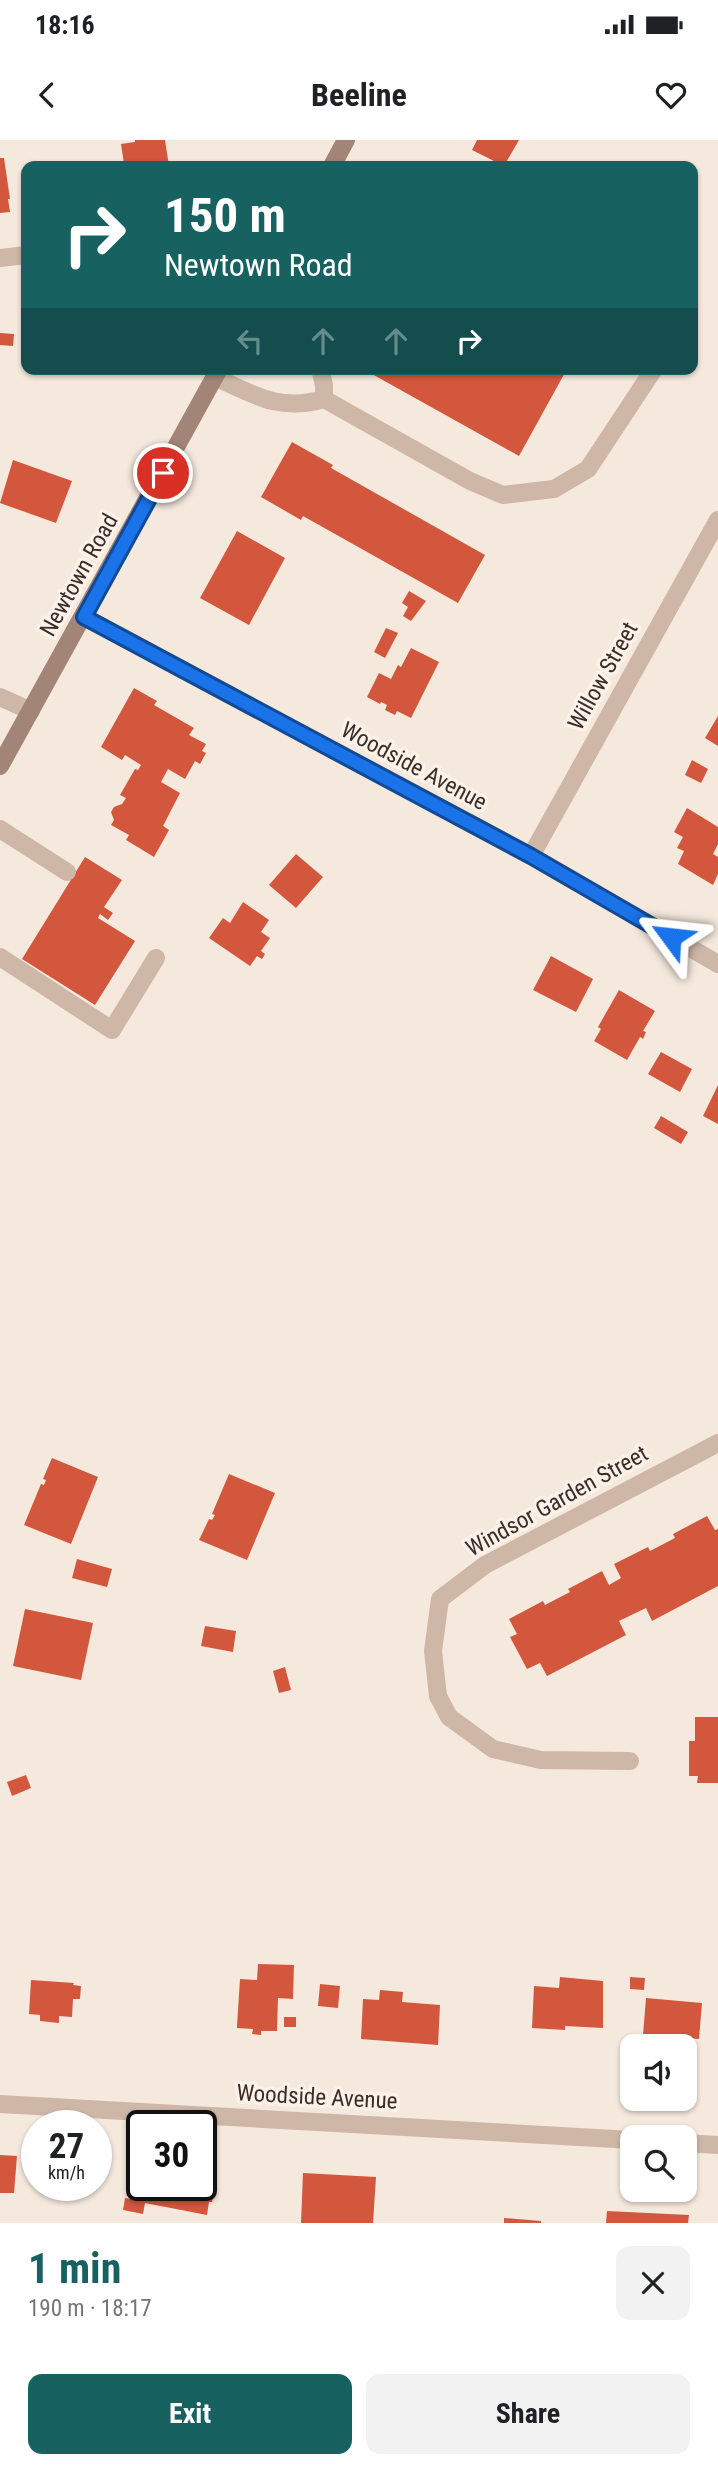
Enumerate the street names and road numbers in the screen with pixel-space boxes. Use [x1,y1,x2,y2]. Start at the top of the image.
street label: Newtown Road [34,509,124,641]
street label: Willow Street [562,617,644,735]
street label: Woodside Avenue [337,716,491,816]
street label: Windsor Garden Street [461,1440,653,1562]
street label: Woodside Avenue [236,2079,398,2115]

